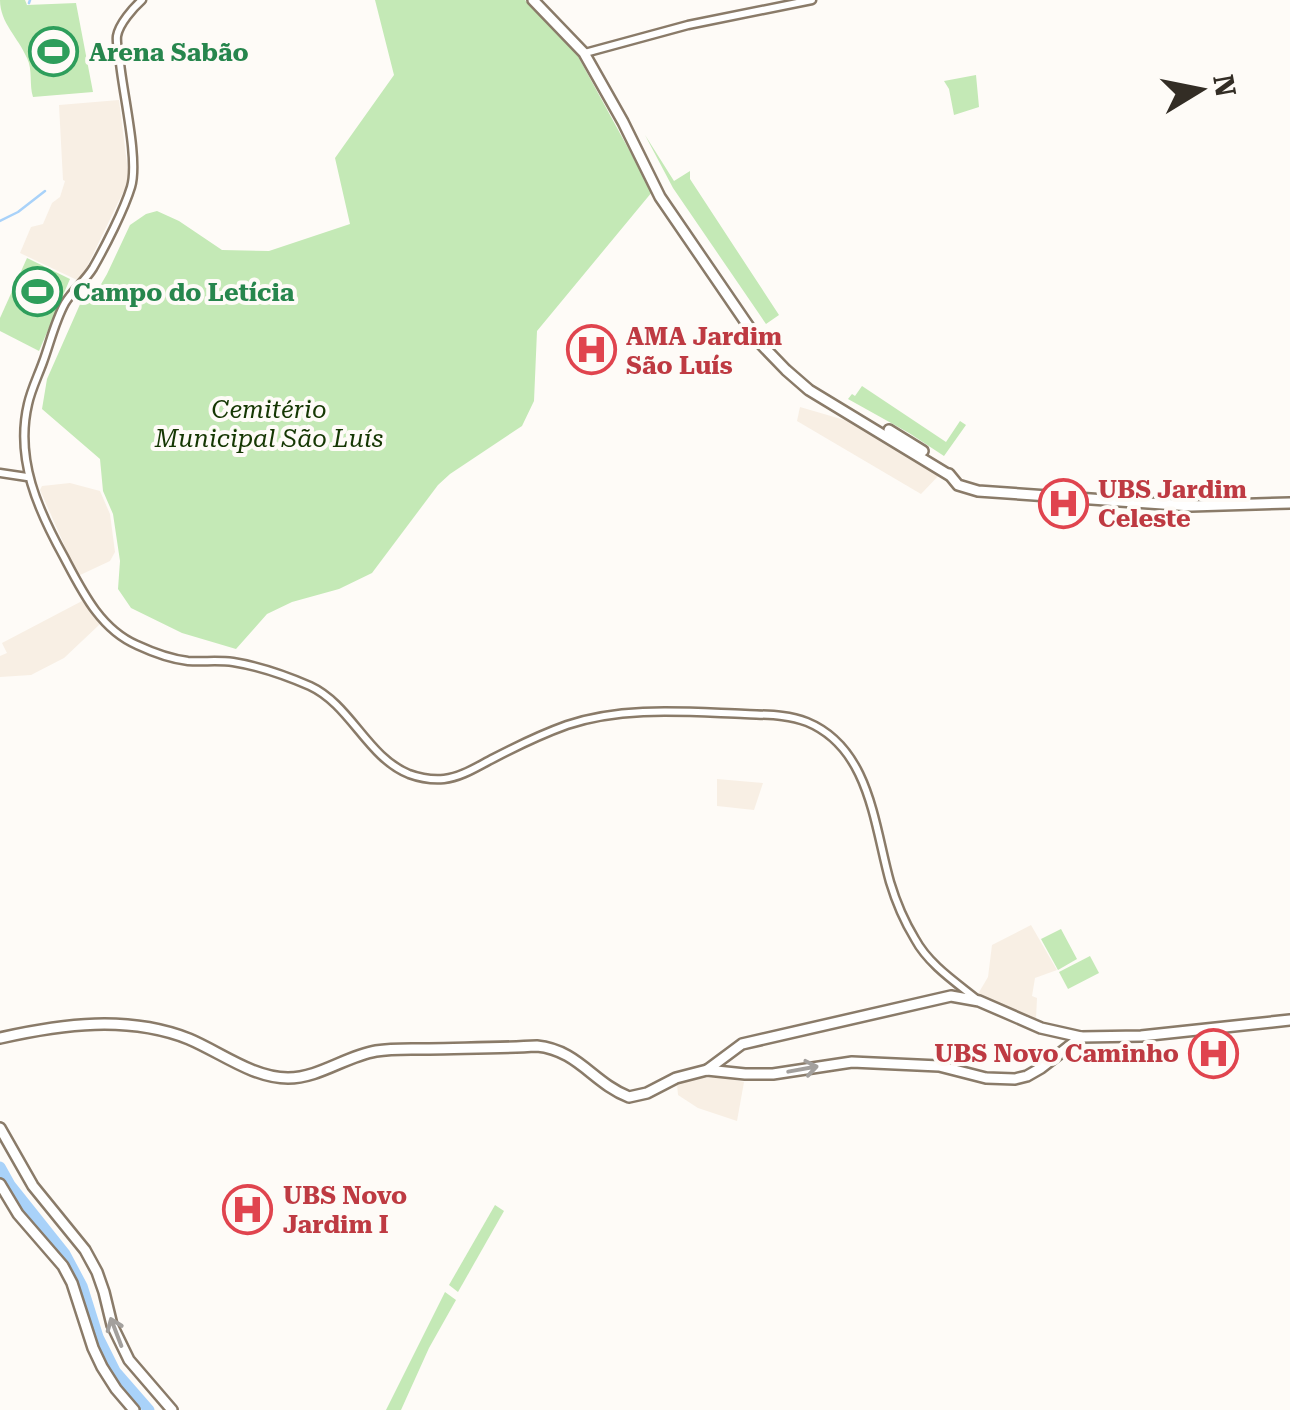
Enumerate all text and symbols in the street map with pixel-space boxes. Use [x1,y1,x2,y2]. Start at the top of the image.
sports icon: Arena Sabão [28,26,80,78]
place label: Arena Sabão [89,38,249,67]
north arrow [1150,40,1250,140]
text: N [1206,72,1242,99]
sports icon: Campo do Letícia [12,266,64,318]
place label: Campo do Letícia [73,278,295,307]
place label: AMA Jardim São Luís [626,322,782,380]
hospital icon: AMA Jardim São Luís [565,324,617,376]
park label: Cemitério Municipal São Luís [154,395,383,453]
place label: UBS Jardim Celeste [1098,475,1247,533]
hospital icon: UBS Jardim Celeste [1037,477,1089,529]
hospital icon: UBS Novo Caminho [1188,1027,1240,1079]
place label: UBS Novo Caminho [934,1039,1179,1068]
one-way arrow [787,1059,819,1078]
place label: UBS Novo Jardim I [283,1181,407,1239]
hospital icon: UBS Novo Jardim I [222,1183,274,1235]
one-way arrow [106,1317,124,1348]

